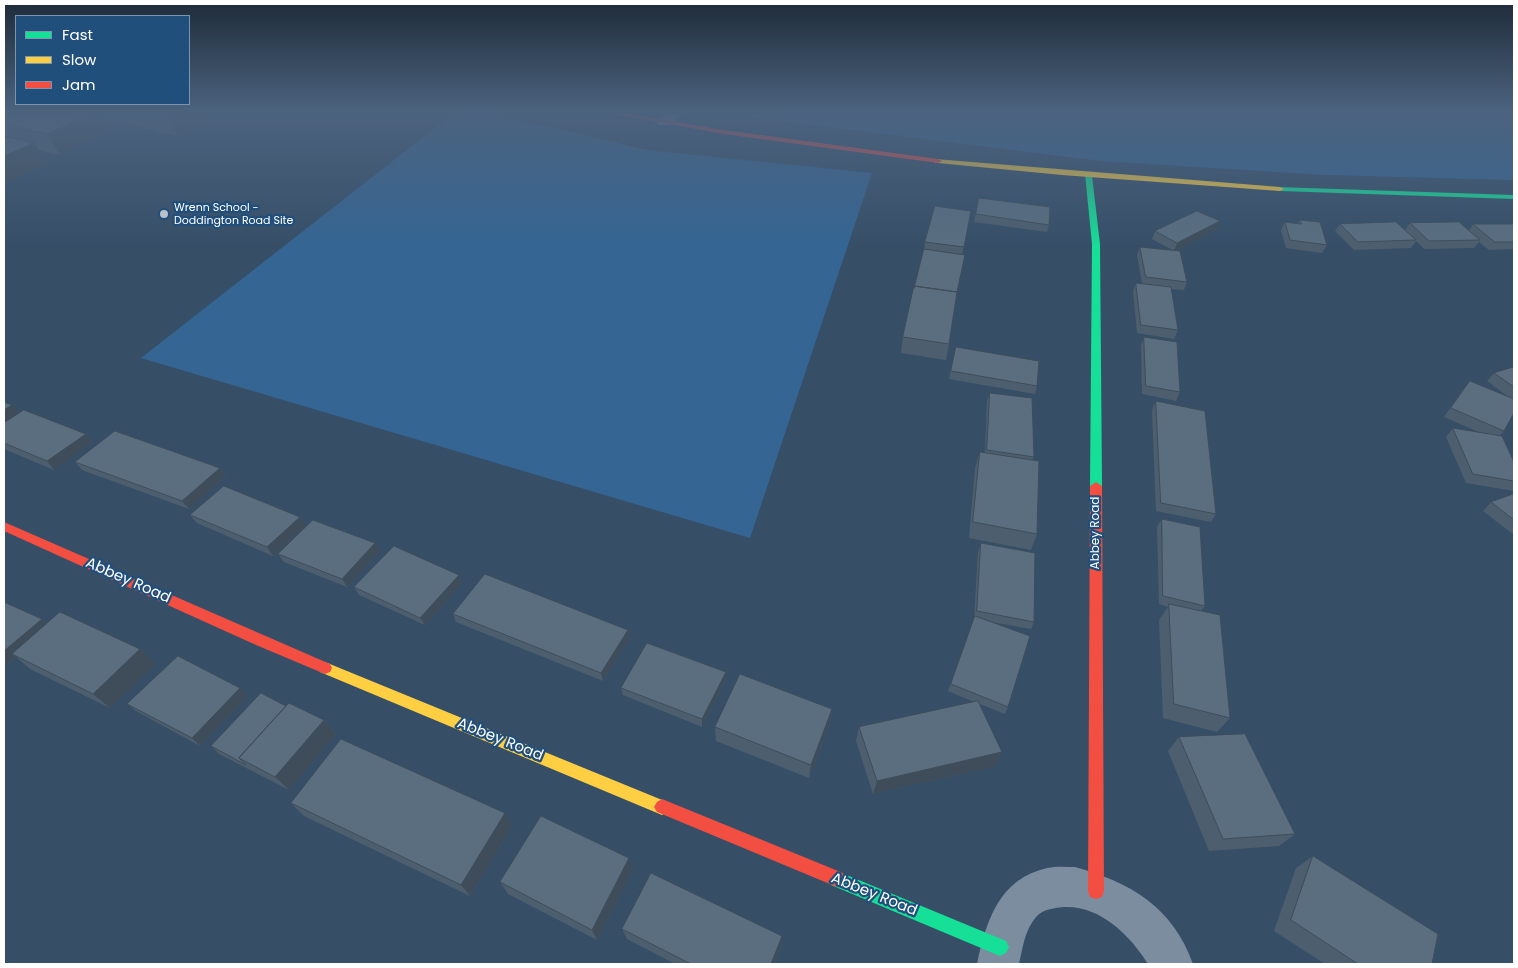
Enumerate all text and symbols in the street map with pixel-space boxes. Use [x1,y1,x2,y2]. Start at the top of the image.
legend [15,15,190,105]
text: Fast [62,24,93,45]
text: Slow [62,49,96,70]
text: Jam [62,74,96,95]
place label: Wrenn School - Doddington Road Site [174,201,293,227]
marker: Wrenn School - Doddington Road Site [158,208,170,220]
street label: Abbey Road [1089,497,1103,569]
street label: Abbey Road [83,554,173,608]
street label: Abbey Road [454,715,546,765]
street label: Abbey Road [828,870,920,920]

